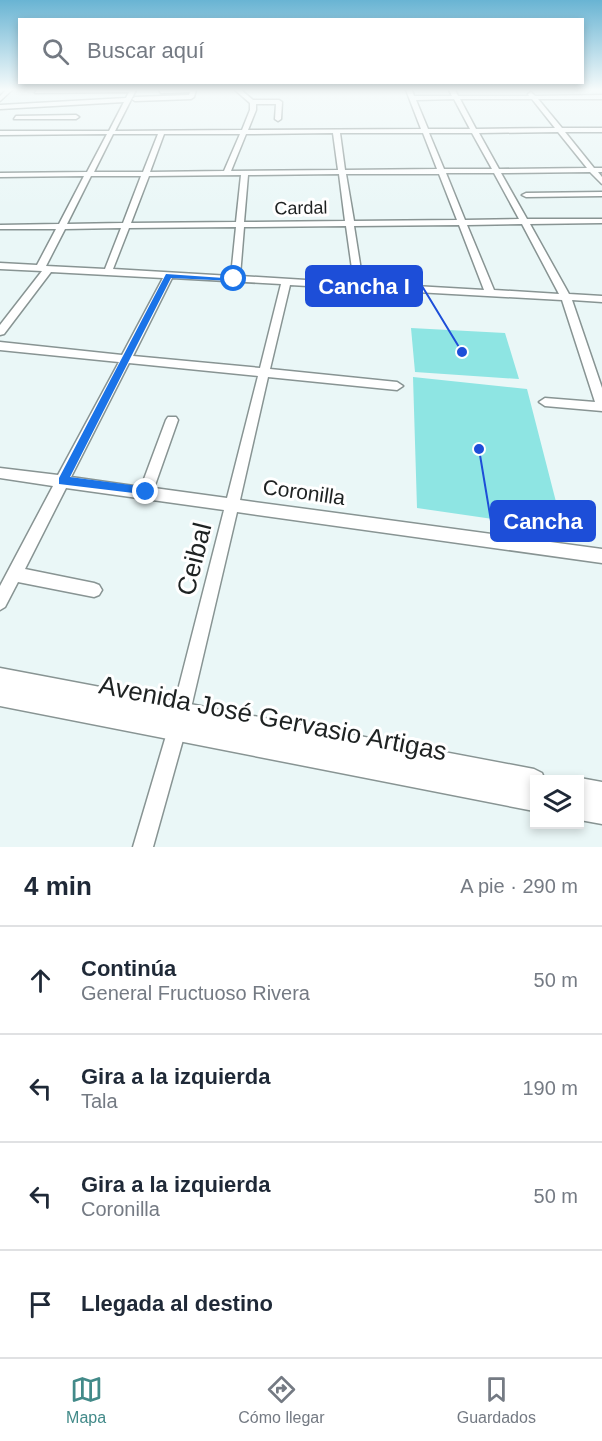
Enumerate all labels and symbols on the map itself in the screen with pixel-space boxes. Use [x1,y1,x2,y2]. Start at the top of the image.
street label: Cardal [274,198,328,218]
route start [220,265,246,291]
callout: Cancha I [306,266,422,306]
text: Cancha I [318,274,410,299]
street label: Coronilla [261,475,347,509]
route end [132,478,158,504]
callout: Cancha [491,501,595,541]
text: Cancha [503,509,583,534]
street label: Ceibal [171,520,217,598]
street label: Avenida José Gervasio Artigas [97,670,449,766]

